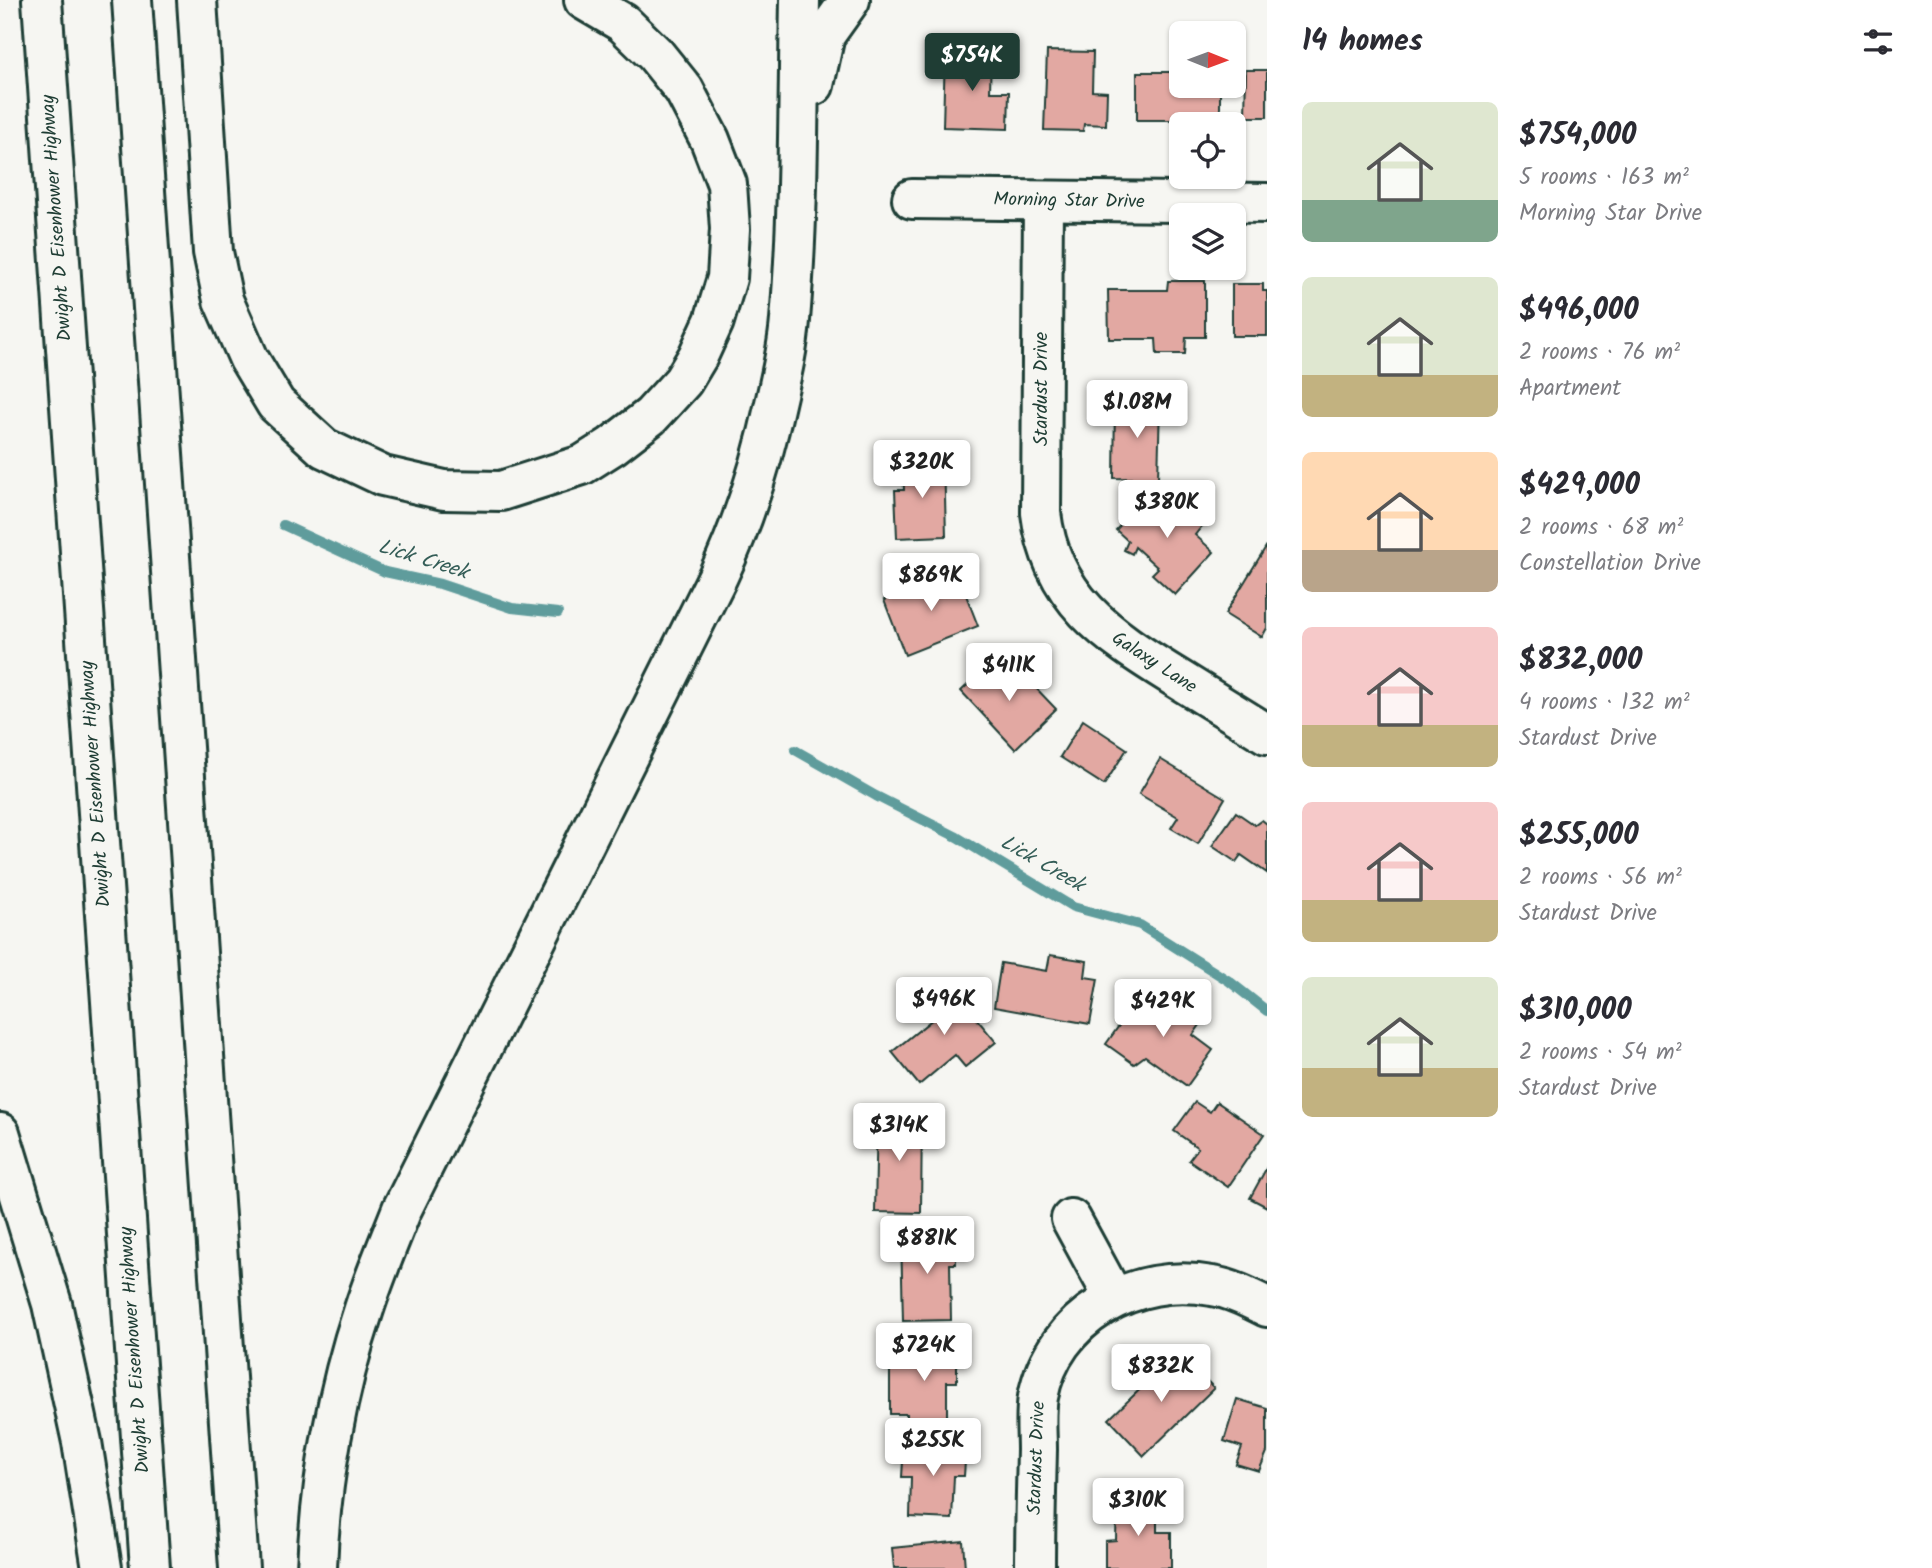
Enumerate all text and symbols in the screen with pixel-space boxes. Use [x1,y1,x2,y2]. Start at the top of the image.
text: 14 homes [1302,18,1423,66]
north arrow [1169,21,1246,98]
map controls [1169,21,1246,280]
icon: filters [1859,23,1897,61]
pin: $754K [923,34,1021,93]
text: $754K [941,38,1003,74]
street label: Dwight D Eisenhower Highway [33,93,81,342]
button: locate [1169,112,1246,189]
text: $754,000 [1519,112,1636,160]
icon: home [1358,130,1442,214]
text: 5 rooms · 163 m² [1519,160,1689,196]
street label: Morning Star Drive [993,185,1145,217]
text: Morning Star Drive [1519,196,1702,232]
button: layers [1169,203,1246,280]
text: $496,000 [1519,287,1639,335]
icon: home [1358,305,1442,389]
street label: Stardust Drive [1027,332,1057,446]
text: 2 rooms · 76 m² [1519,335,1680,371]
text: Apartment [1519,371,1621,407]
pin: $1.08M [1080,380,1194,440]
text: $1.08M [1103,385,1171,421]
pin: $320K [873,440,971,500]
text: $320K [889,445,955,481]
text: $429,000 [1519,462,1640,510]
pin: $380K [1118,480,1216,540]
icon: home [1358,480,1442,564]
text: $380K [1134,485,1200,521]
text: 2 rooms · 68 m² [1519,510,1683,546]
water label: Lick Creek [374,531,475,590]
text: Constellation Drive [1519,546,1701,582]
pin: $869K [882,554,980,613]
text: $869K [898,558,964,594]
street label: Galaxy Lane [1105,624,1203,702]
text: $832,000 [1519,637,1642,685]
pin: $411K [960,644,1058,703]
text: $411K [982,648,1036,684]
icon: home [1358,655,1442,739]
street label: Dwight D Eisenhower Highway [72,659,120,908]
text: 4 rooms · 132 m² [1519,685,1690,721]
text: Stardust Drive [1519,721,1657,757]
text: $255,000 [1519,812,1639,860]
water label: Lick Creek [994,827,1093,903]
icon: home [1358,830,1442,914]
text: 2 rooms · 56 m² [1519,860,1682,896]
text: Stardust Drive [1519,896,1657,932]
pin: $496K [895,978,993,1037]
pin: $429K [1114,979,1212,1039]
text: $496K [912,982,976,1018]
text: $429K [1130,984,1196,1020]
text: $310,000 [1519,987,1632,1035]
icon: home [1358,1005,1442,1089]
text: 2 rooms · 54 m² [1519,1035,1682,1071]
text: Stardust Drive [1519,1071,1657,1107]
pin: $314K [850,1104,948,1163]
text: $314K [869,1108,929,1144]
pin: $881K [878,1216,976,1276]
text: $881K [896,1221,958,1257]
street label: Dwight D Eisenhower Highway [111,1225,159,1474]
pin: $724K [875,1324,973,1383]
text: $724K [892,1328,956,1364]
pin: $832K [1112,1344,1210,1404]
text: $832K [1127,1349,1195,1385]
street label: Stardust Drive [1020,1400,1054,1515]
pin: $255K [884,1418,982,1478]
text: $255K [901,1423,965,1459]
pin: $310K [1089,1478,1187,1538]
text: $310K [1109,1483,1167,1519]

